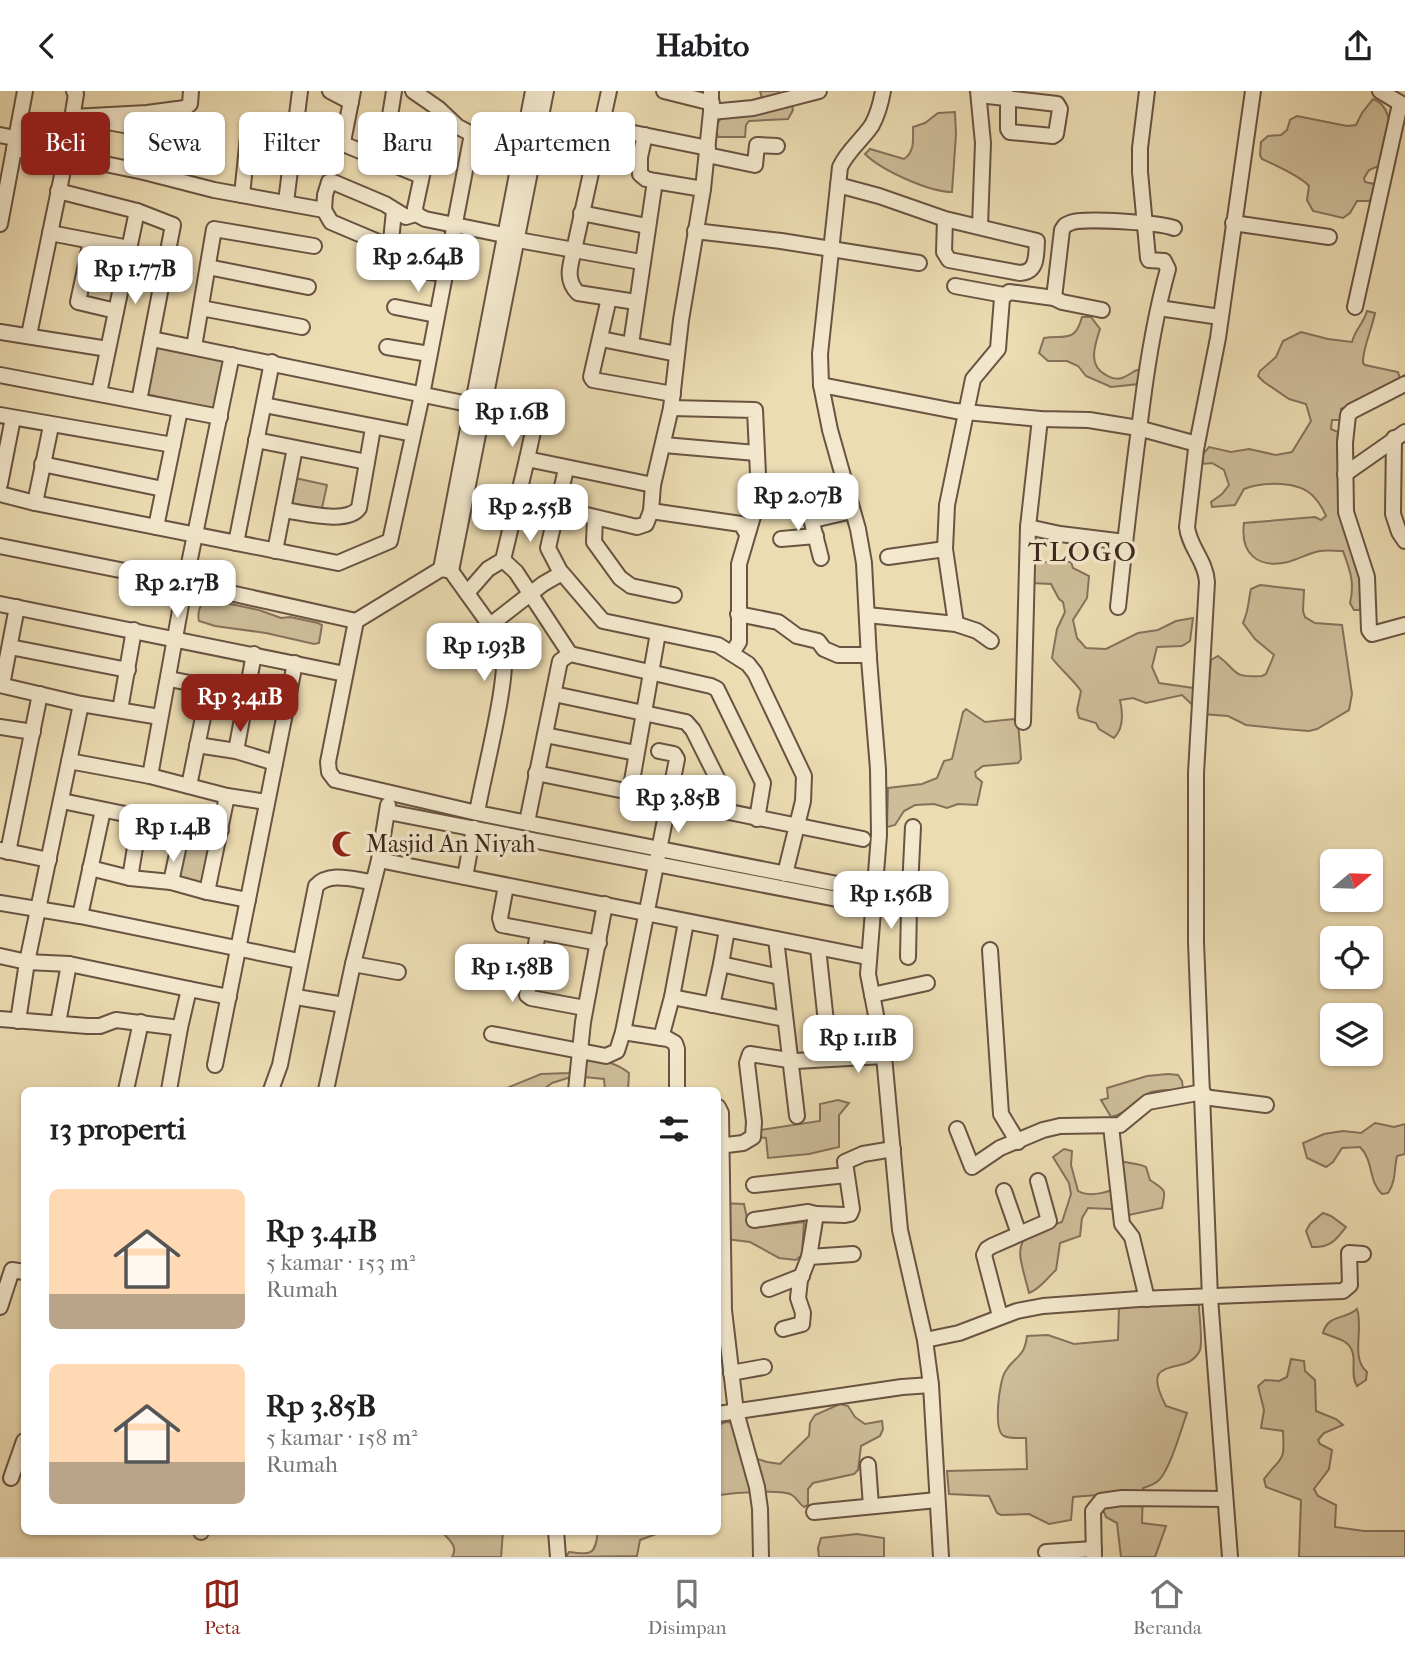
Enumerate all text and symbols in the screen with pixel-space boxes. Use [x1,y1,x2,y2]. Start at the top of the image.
icon: back [28,27,66,65]
text: Habito [656,27,749,64]
icon: share [1339,27,1377,65]
chip: Beli [21,112,110,175]
chip: Sewa [124,112,225,175]
chip: Filter [239,112,344,175]
chip: Baru [358,112,457,175]
chip: Apartemen [471,112,635,175]
pin: Rp 2.64B [346,235,490,294]
text: Rp 2.64B [372,243,464,270]
pin: Rp 1.77B [63,247,207,306]
text: Rp 1.77B [94,255,176,282]
pin: Rp 1.6B [447,389,577,449]
text: Rp 1.6B [475,398,549,425]
pin: Rp 2.07B [726,473,870,533]
text: Rp 2.07B [753,482,843,509]
pin: Rp 2.55B [458,484,602,544]
text: Rp 2.55B [488,493,572,520]
district label: TLOGO [1028,535,1138,568]
pin: Rp 2.17B [105,561,249,620]
text: Rp 2.17B [135,569,219,596]
pin: Rp 1.93B [412,623,556,683]
text: Rp 1.93B [443,632,525,659]
pin: Rp 3.41B [168,675,312,734]
text: Rp 3.41B [197,683,283,710]
pin: Rp 3.85B [606,775,750,835]
text: Rp 3.85B [636,784,720,811]
pin: Rp 1.4B [108,805,238,864]
text: Rp 1.4B [135,813,211,840]
mosque icon: Masjid An Niyah [330,829,360,859]
place label: Masjid An Niyah [366,830,536,858]
north arrow [1320,849,1382,912]
map controls [1320,849,1383,1066]
pin: Rp 1.56B [819,871,963,931]
text: Rp 1.56B [849,880,933,907]
button: locate [1320,926,1383,989]
pin: Rp 1.58B [440,944,584,1004]
text: Rp 1.58B [471,953,553,980]
button: layers [1320,1003,1383,1066]
pin: Rp 1.11B [786,1016,930,1075]
text: Rp 1.11B [819,1024,897,1051]
icon: filters [655,1110,693,1148]
text: 13 properti [49,1112,186,1147]
text: Rp 3.41B [266,1214,377,1249]
icon: home [105,1217,189,1301]
text: 5 kamar · 153 m² [266,1249,415,1276]
text: Rumah [266,1276,338,1303]
text: Rp 3.85B [266,1389,376,1424]
icon: home [105,1392,189,1476]
text: 5 kamar · 158 m² [266,1424,418,1451]
text: Rumah [266,1451,338,1478]
tab: Peta [203,1575,241,1639]
tab: Disimpan [648,1575,726,1639]
tab: Beranda [1133,1575,1202,1639]

